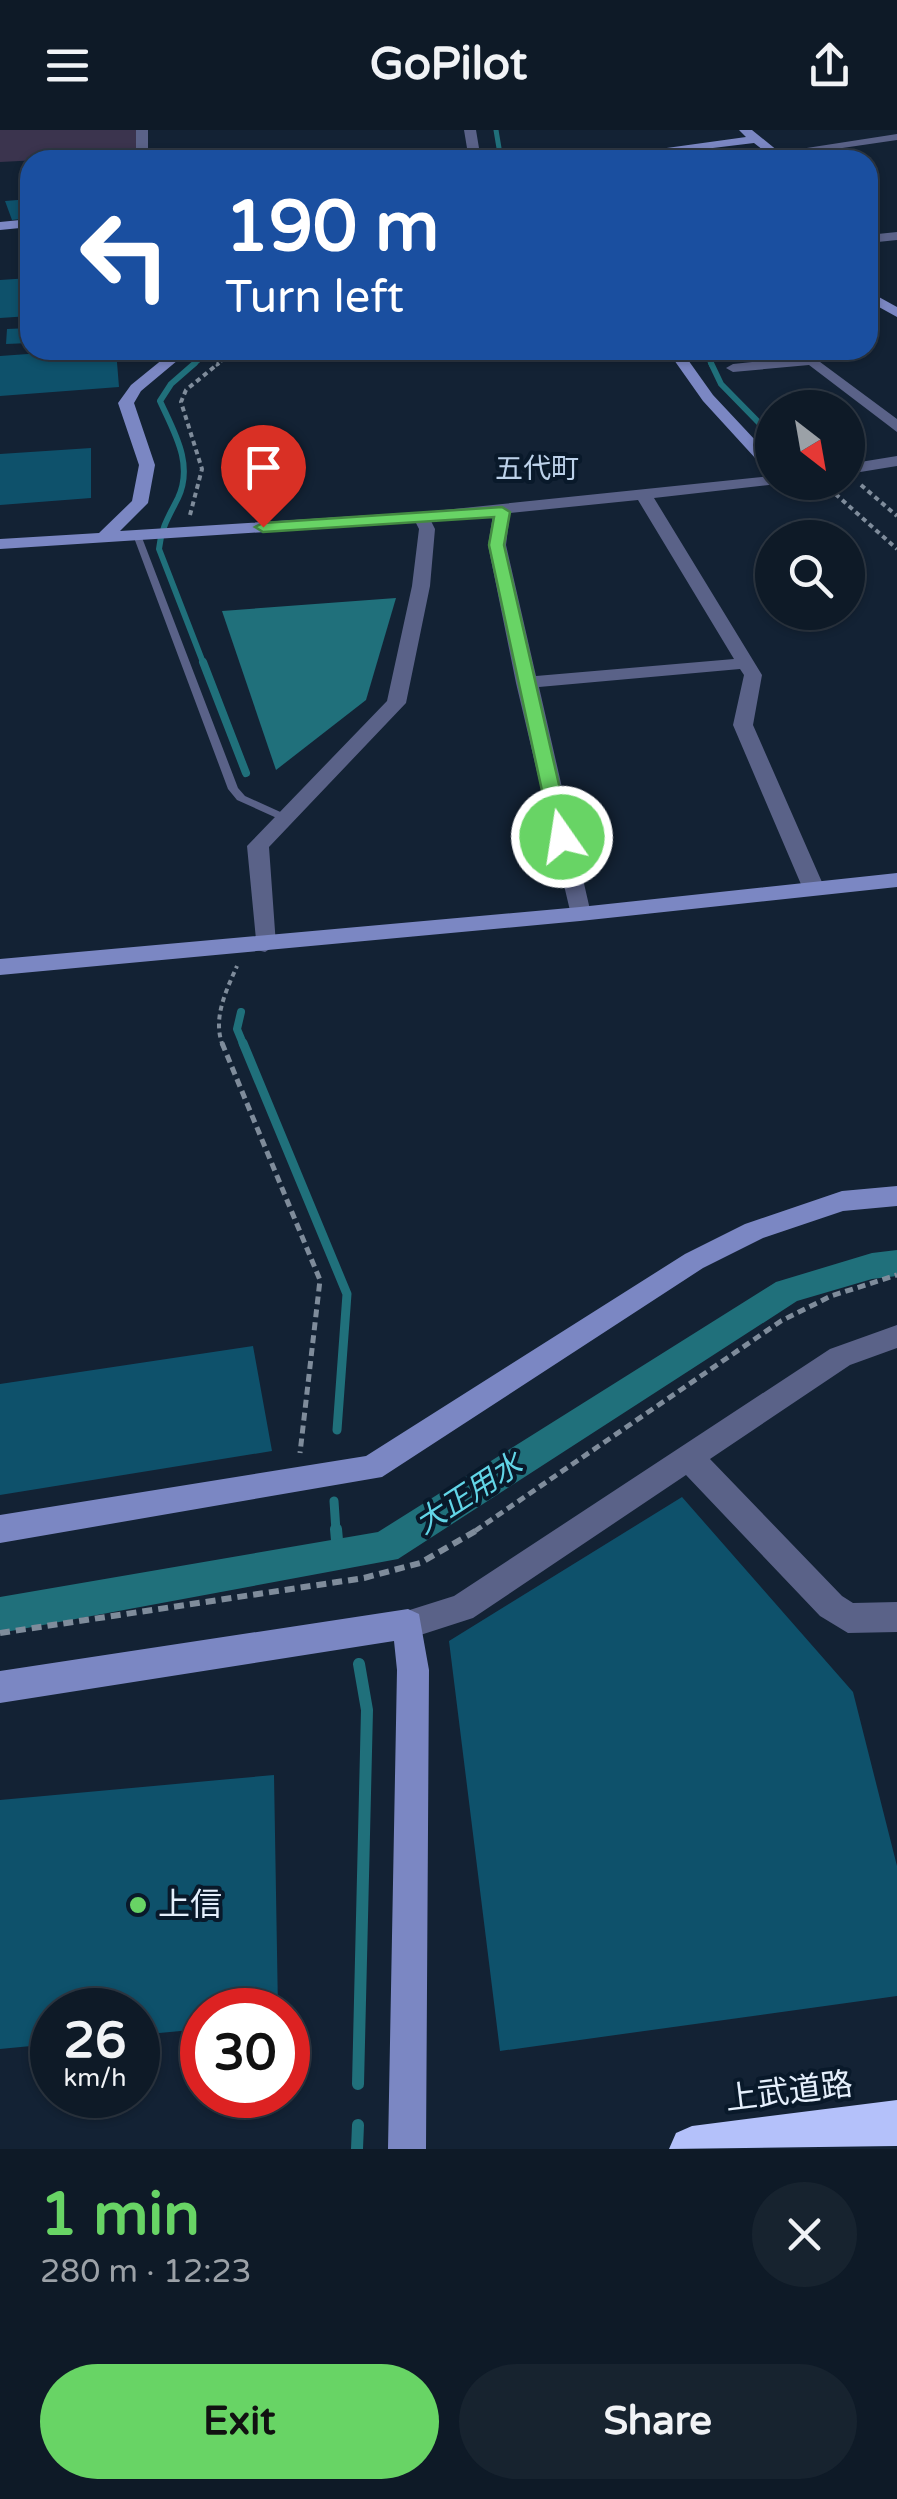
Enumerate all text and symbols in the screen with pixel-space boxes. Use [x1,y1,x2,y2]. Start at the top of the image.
icon: menu [40,38,95,93]
text: GoPilot [370,38,527,92]
icon: share [802,38,857,93]
text: 190 m [225,186,439,270]
icon: left [60,190,190,320]
text: Turn left [225,271,404,325]
north arrow [755,390,865,500]
map controls [755,390,865,630]
pin [221,425,306,528]
icon: arrive [236,440,291,495]
district label: 五代町 [495,452,579,486]
button: search [755,520,865,630]
position arrow [510,785,614,889]
water label: 大正用水 [409,1444,532,1542]
place label: 上信 [158,1886,222,1924]
marker: 上信 [127,1894,149,1916]
speed limit sign: 30 [180,1988,310,2118]
text: 26 [64,2011,126,2071]
text: km/h [64,2063,126,2093]
street label: 上武道路 [723,2065,855,2119]
text: 1 min [40,2179,200,2251]
button: close [752,2182,857,2287]
text: 280 m · 12:23 [40,2253,252,2291]
button: Exit [40,2364,439,2479]
button: Share [459,2364,857,2479]

